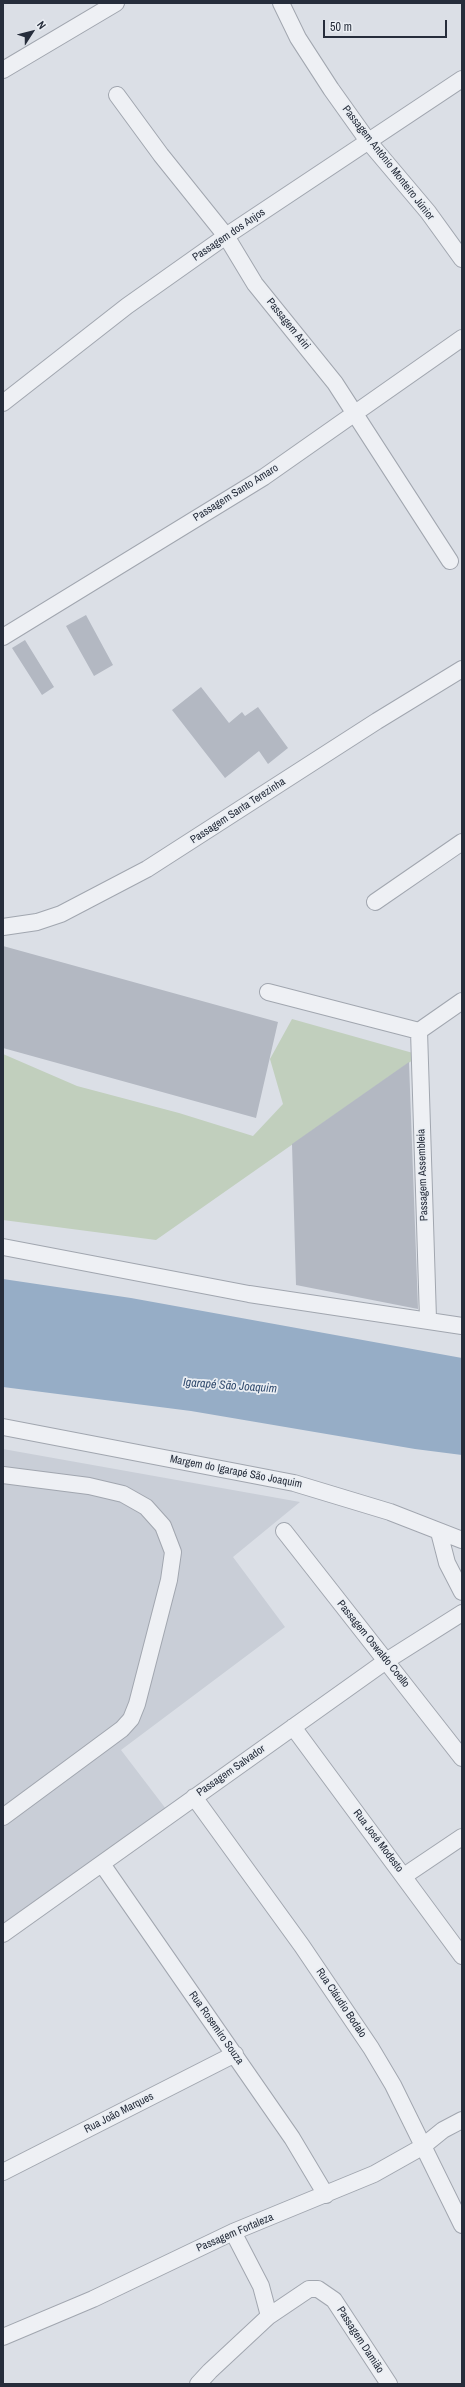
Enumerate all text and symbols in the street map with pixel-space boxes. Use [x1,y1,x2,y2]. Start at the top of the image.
north arrow [12,12,52,52]
scale bar [325,12,449,38]
text: N [34,18,49,32]
text: 50 m [330,19,352,35]
street label: Passagem Antônio Monteiro Júnior [339,103,437,223]
street label: Passagem dos Anjos [190,206,268,264]
street label: Passagem Ariri [263,296,313,352]
street label: Passagem Santo Amaro [191,461,281,525]
street label: Passagem Santa Terezinha [188,775,288,847]
street label: Passagem Assembleia [415,1129,431,1221]
water label: Igarapé São Joaquim [183,1376,277,1396]
street label: Margem do Igarapé São Joaquim [169,1453,303,1491]
street label: Passagem Oswaldo Coello [334,1598,412,1690]
street label: Passagem Salvador [194,1742,268,1800]
street label: Rua José Modesto [350,1807,406,1875]
street label: Rua Cláudio Bodalo [313,1966,369,2040]
street label: Rua Rosemiro Souza [186,1989,246,2067]
street label: Rua João Marques [82,2090,156,2136]
street label: Passagem Fortaleza [195,2211,275,2255]
street label: Passagem Damião [334,2304,386,2376]

